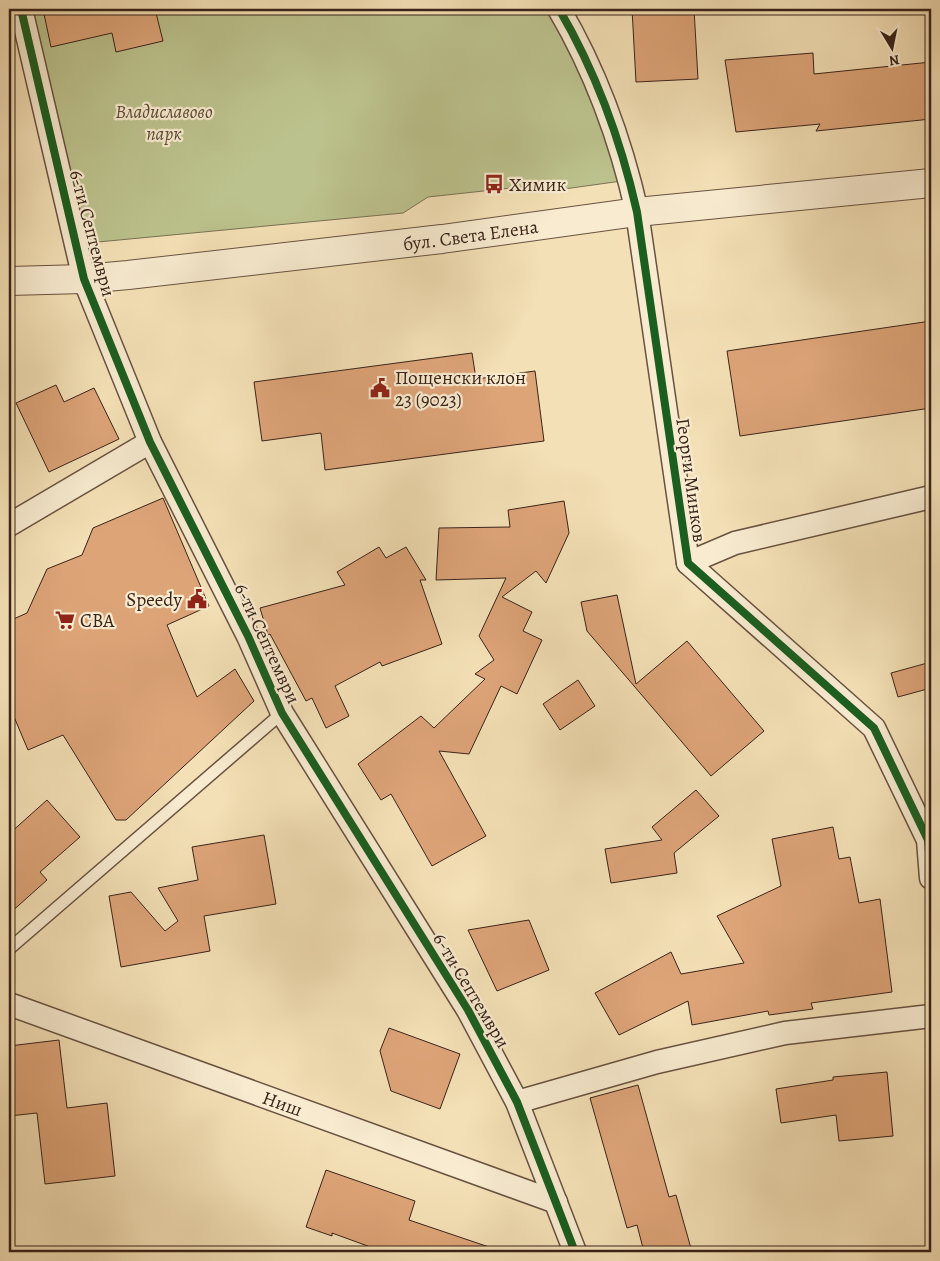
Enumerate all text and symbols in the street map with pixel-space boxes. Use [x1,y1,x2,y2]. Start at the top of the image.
north arrow [868,22,918,72]
text: N [887,50,901,71]
park label: Владиславово парк [115,99,213,147]
street label: 6-ти Септември [63,167,121,300]
place label: Химик [509,172,566,198]
bus stop icon: Химик [483,173,505,195]
street label: бул. Света Елена [401,214,540,257]
place label: Пощенски клон 23 (9023) [395,365,526,413]
public building icon: Пощенски клон 23 (9023) [369,377,391,399]
street label: Георги Минков [669,416,713,544]
street label: 6-ти Септември [228,579,306,708]
place label: Speedy [126,587,183,613]
public building icon: Speedy [186,588,208,610]
place label: CBA [80,608,115,634]
supermarket icon: CBA [54,609,76,631]
street label: 6-ти Септември [426,928,516,1053]
street label: Ниш [259,1085,306,1123]

